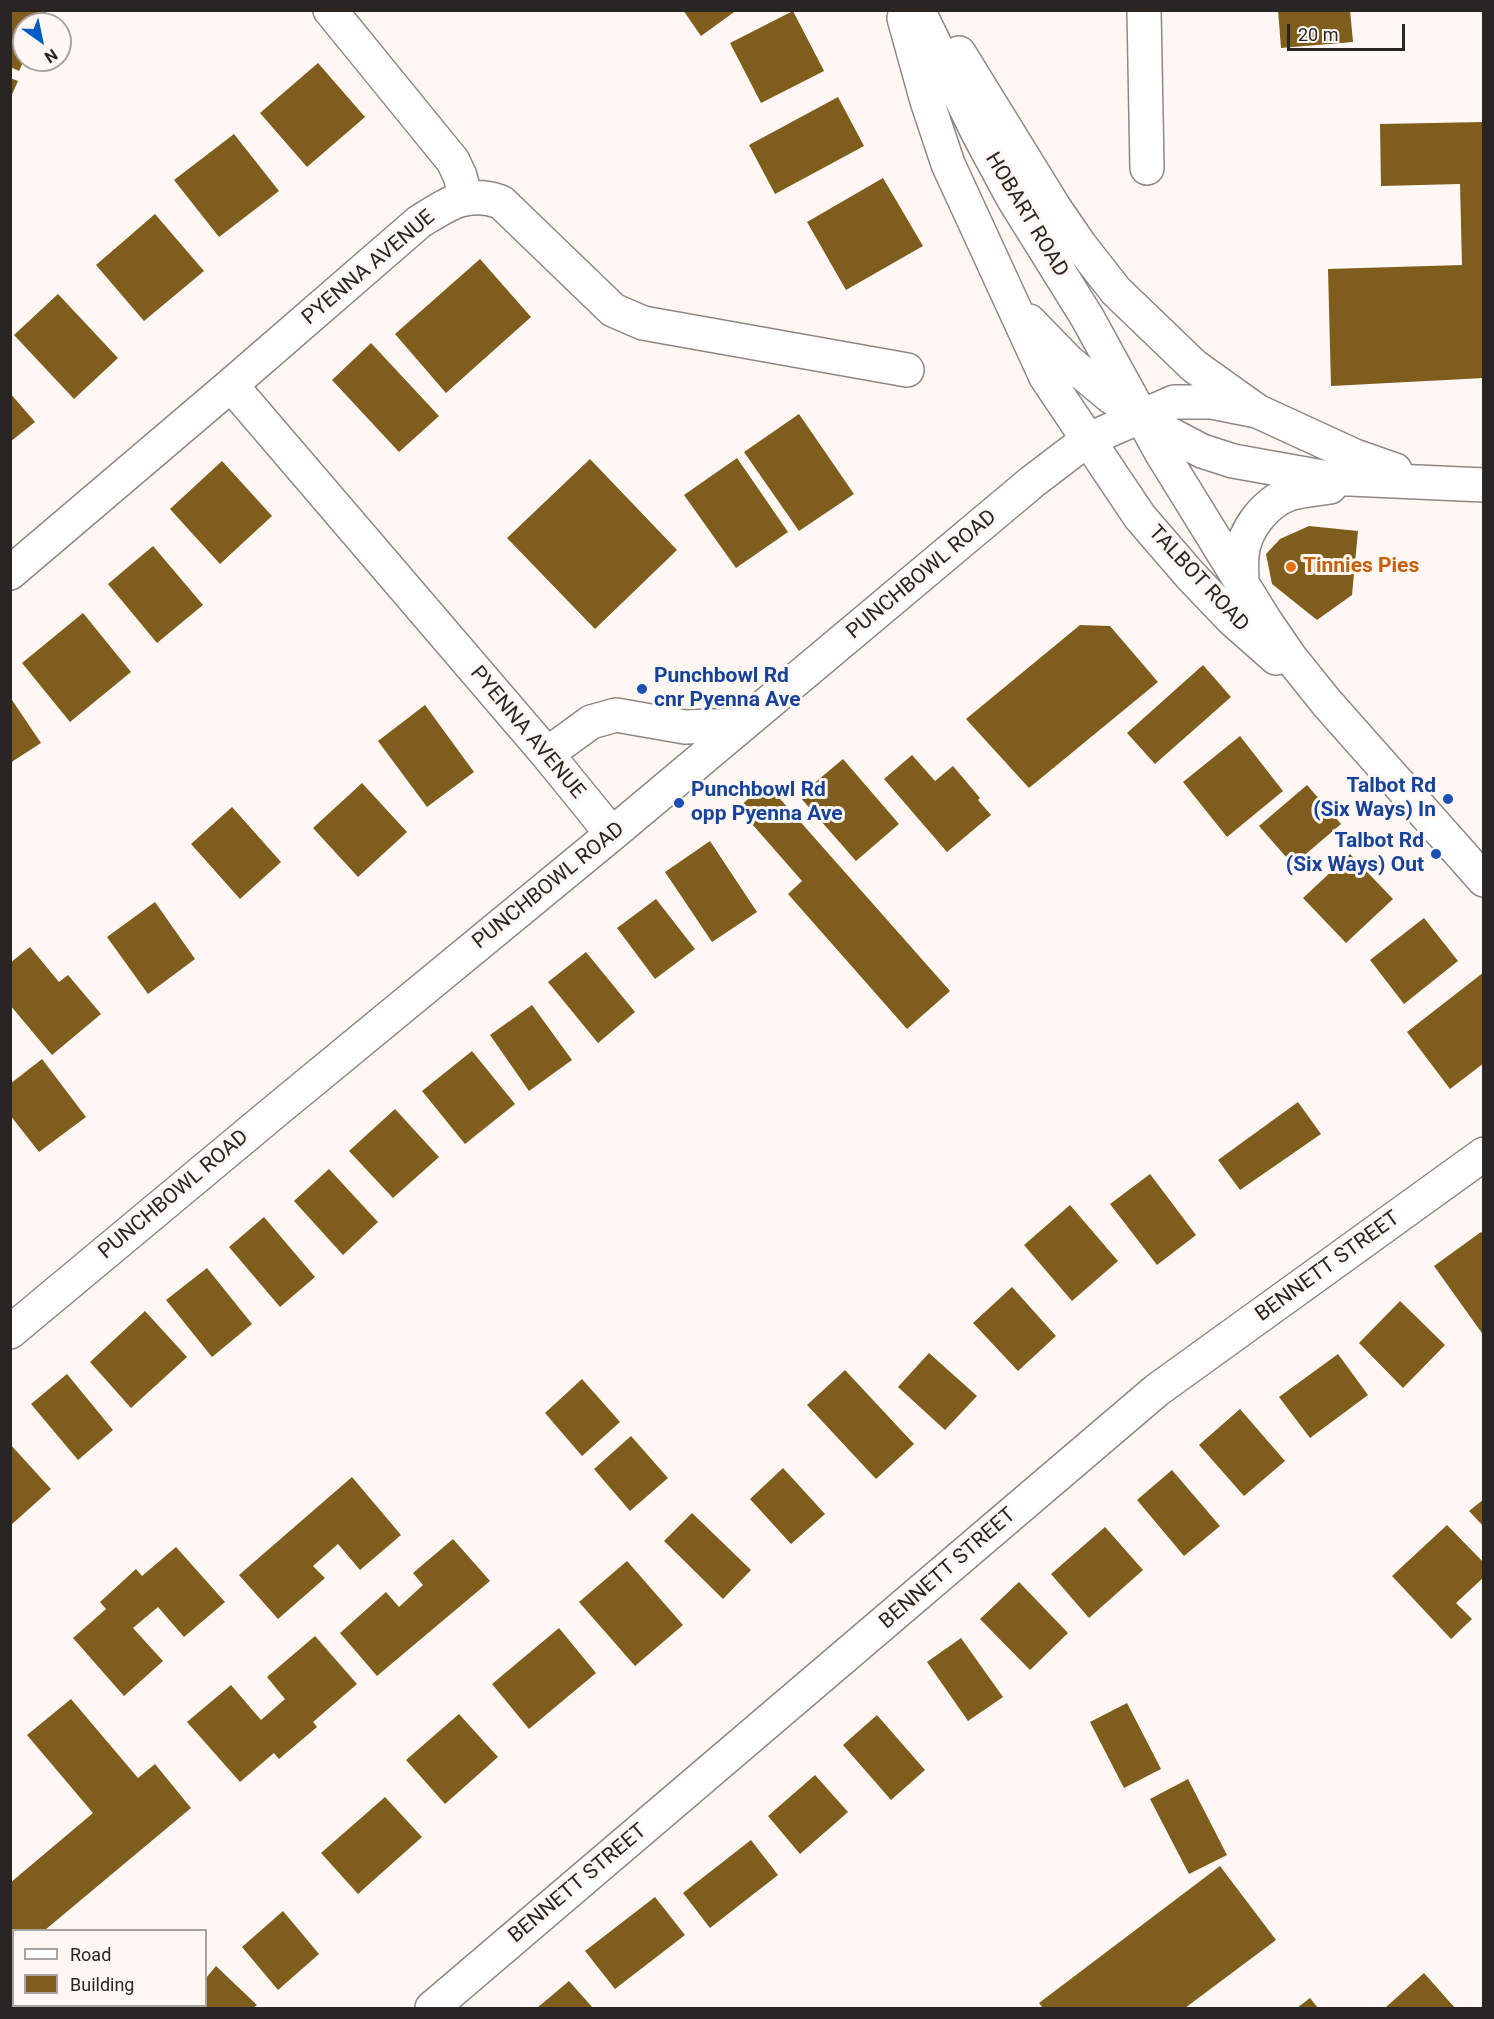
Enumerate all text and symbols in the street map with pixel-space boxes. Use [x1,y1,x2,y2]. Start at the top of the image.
north arrow [12,12,72,72]
scale bar [1290,12,1408,50]
text: 20 m [1298,24,1338,45]
text: N [41,45,61,67]
street label: HOBART ROAD [979,148,1073,282]
street label: PYENNA AVENUE [298,205,440,331]
street label: PUNCHBOWL ROAD [842,505,1002,645]
street label: TALBOT ROAD [1142,521,1254,637]
place label: Tinnies Pies [1303,554,1419,580]
marker: Tinnies Pies [1284,560,1298,574]
street label: PYENNA AVENUE [464,662,590,804]
place label: Punchbowl Rd cnr Pyenna Ave [654,664,801,714]
marker: Punchbowl Rd cnr Pyenna Ave [635,682,649,696]
place label: Talbot Rd (Six Ways) In [1313,774,1436,824]
place label: Punchbowl Rd opp Pyenna Ave [691,778,843,828]
marker: Talbot Rd (Six Ways) In [1441,792,1455,806]
marker: Punchbowl Rd opp Pyenna Ave [672,796,686,810]
street label: PUNCHBOWL ROAD [468,817,630,955]
place label: Talbot Rd (Six Ways) Out [1286,829,1424,879]
marker: Talbot Rd (Six Ways) Out [1429,847,1443,861]
street label: PUNCHBOWL ROAD [94,1125,254,1265]
street label: BENNETT STREET [1251,1206,1405,1328]
street label: BENNETT STREET [875,1503,1021,1635]
street label: BENNETT STREET [504,1819,652,1949]
legend [12,1929,207,2007]
text: Road [70,1944,111,1965]
text: Building [70,1974,134,1995]

